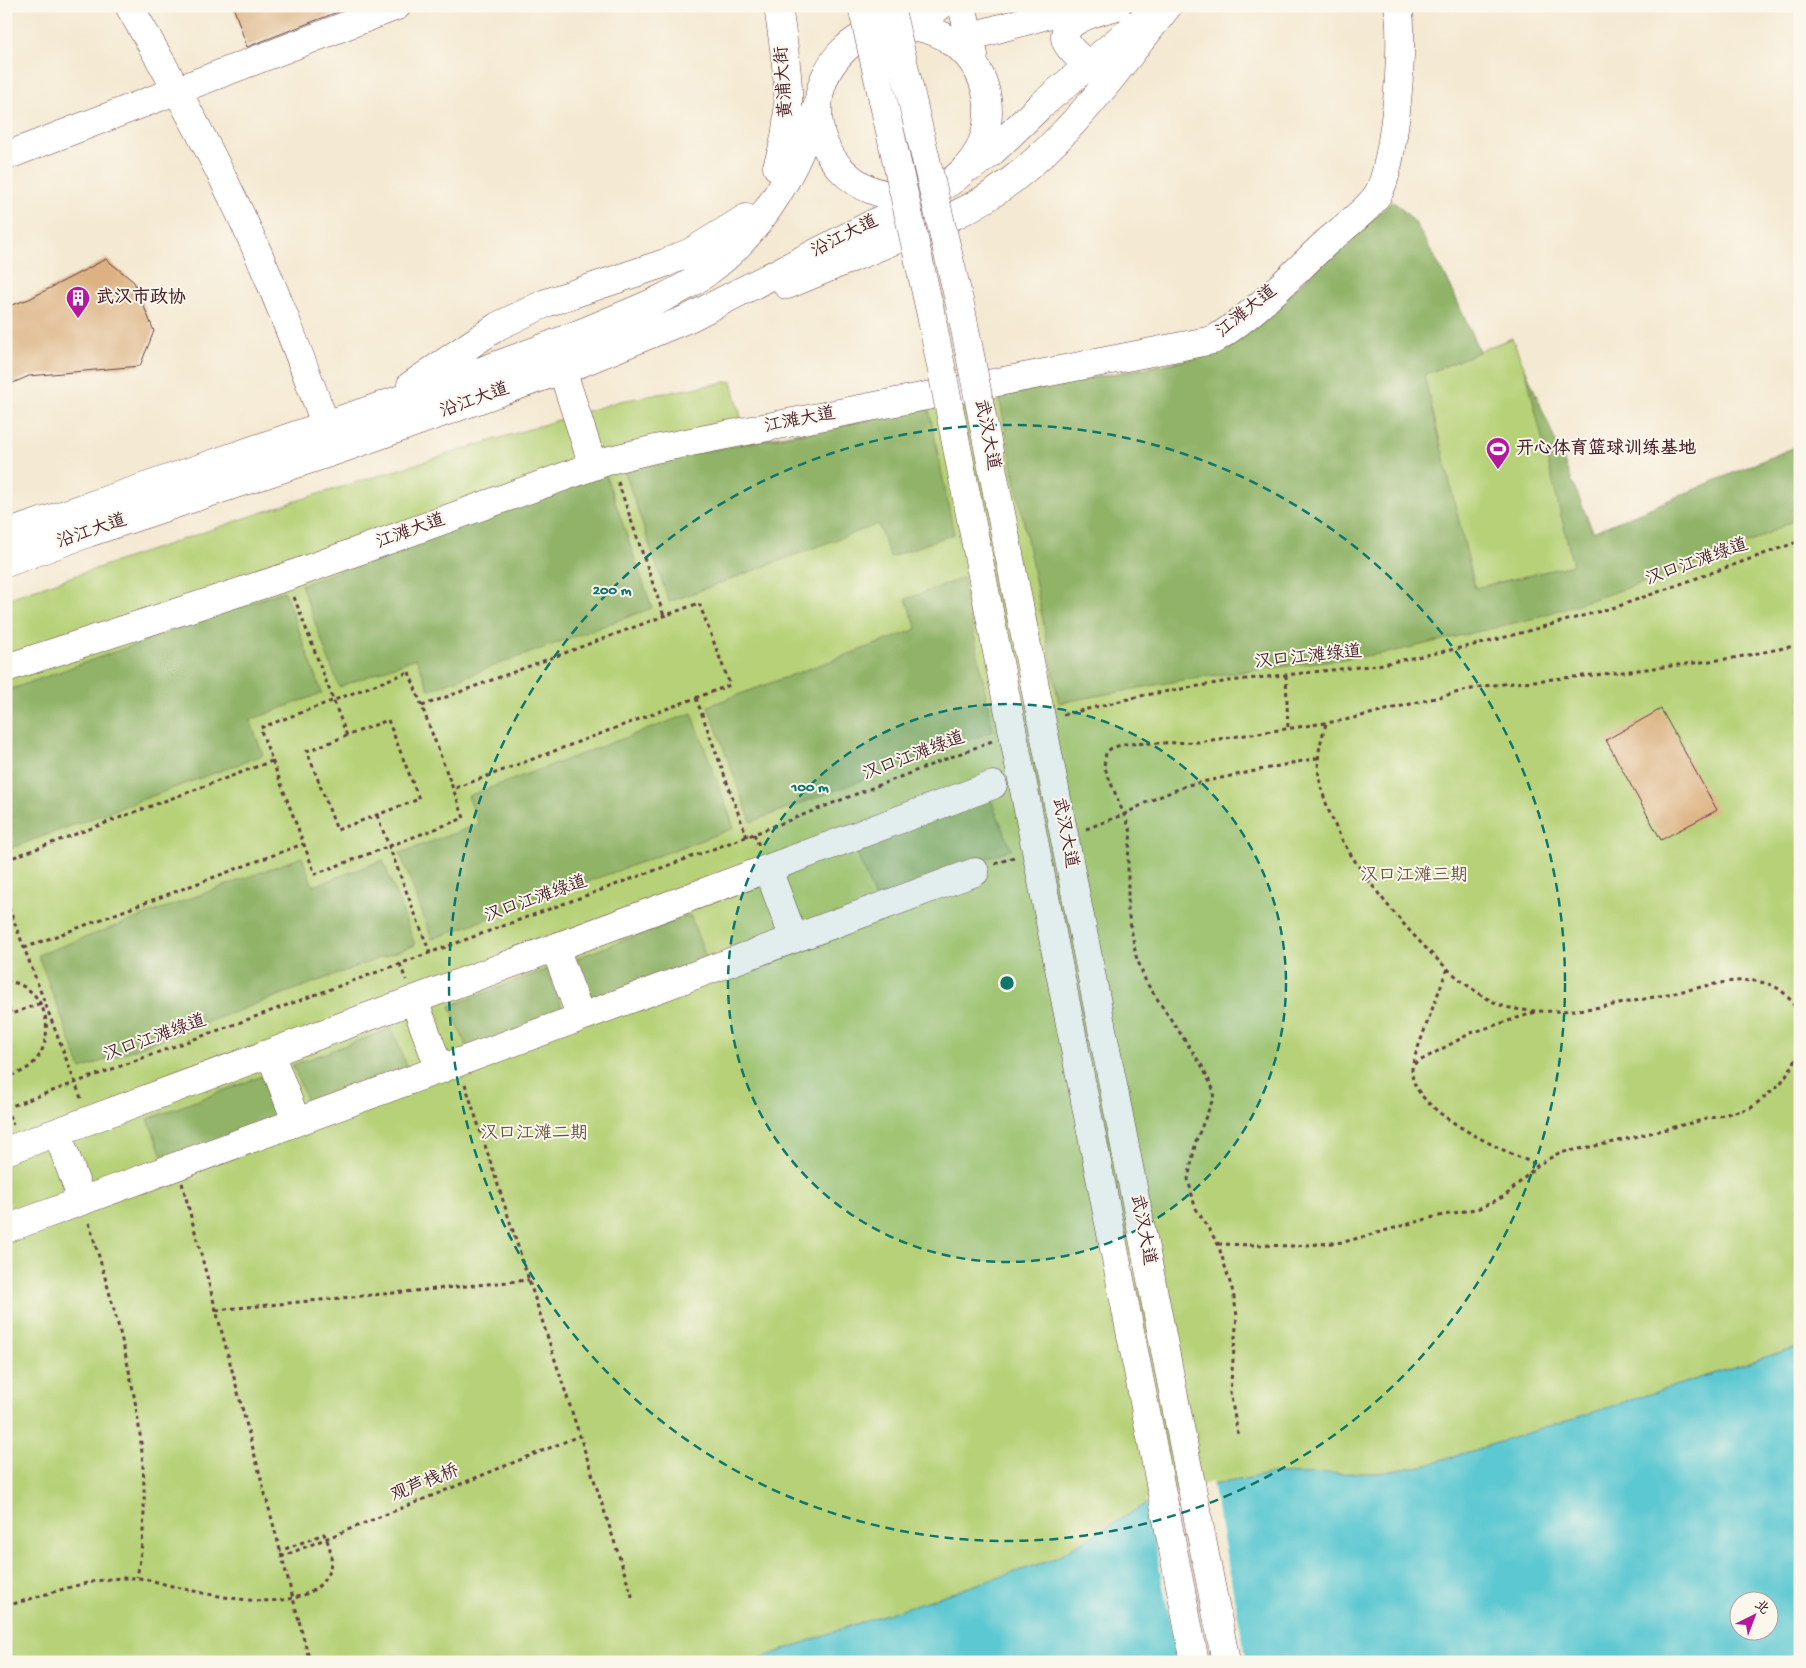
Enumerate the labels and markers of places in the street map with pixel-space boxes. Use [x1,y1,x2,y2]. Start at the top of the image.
building icon: 武汉市政协 [65,285,91,319]
place label: 武汉市政协 [96,287,186,309]
sports icon: 开心体育篮球训练基地 [1485,436,1511,470]
place label: 开心体育篮球训练基地 [1516,438,1696,460]
centre of rings [998,974,1016,992]

